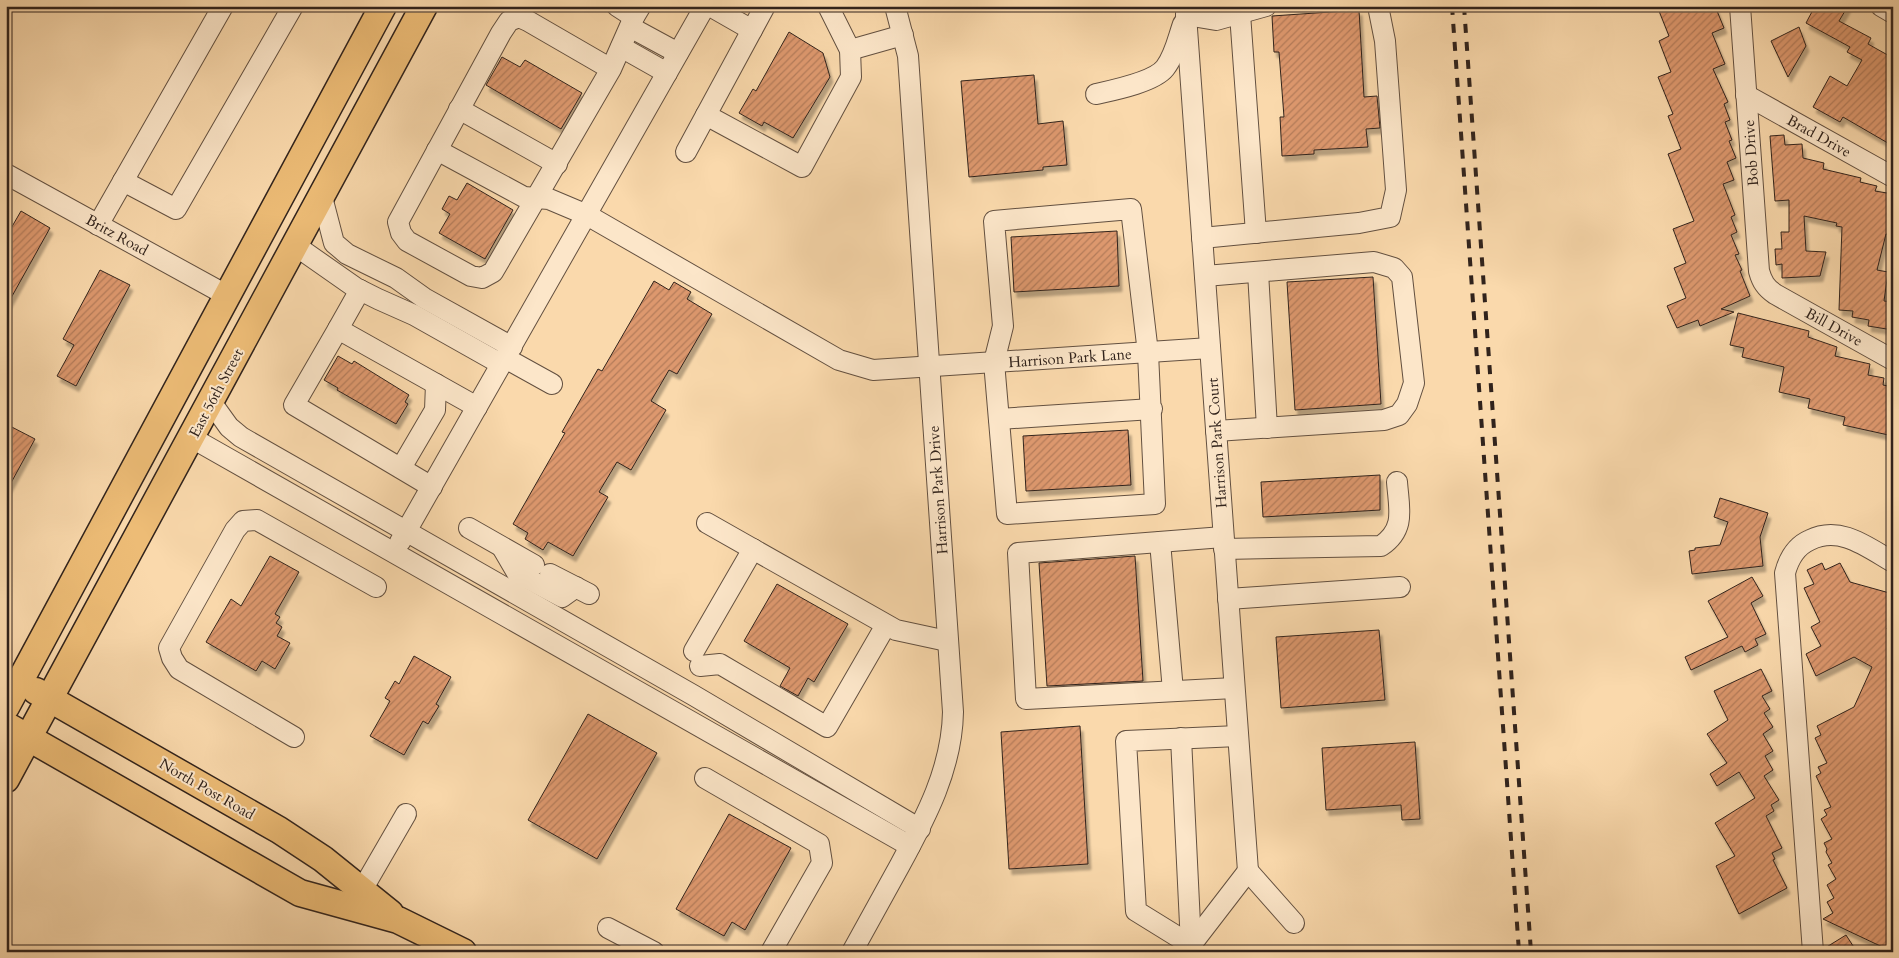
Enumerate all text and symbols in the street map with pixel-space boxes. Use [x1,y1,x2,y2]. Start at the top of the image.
street label: Brad Drive [1783,110,1855,162]
street label: Bob Drive [1739,119,1763,187]
street label: Britz Road [82,210,152,260]
street label: Bill Drive [1802,303,1866,351]
street label: Harrison Park Lane [1008,344,1133,372]
street label: East 56th Street [184,345,248,441]
street label: Harrison Park Court [1202,377,1232,509]
street label: Harrison Park Drive [924,425,952,555]
street label: North Post Road [156,754,258,824]

